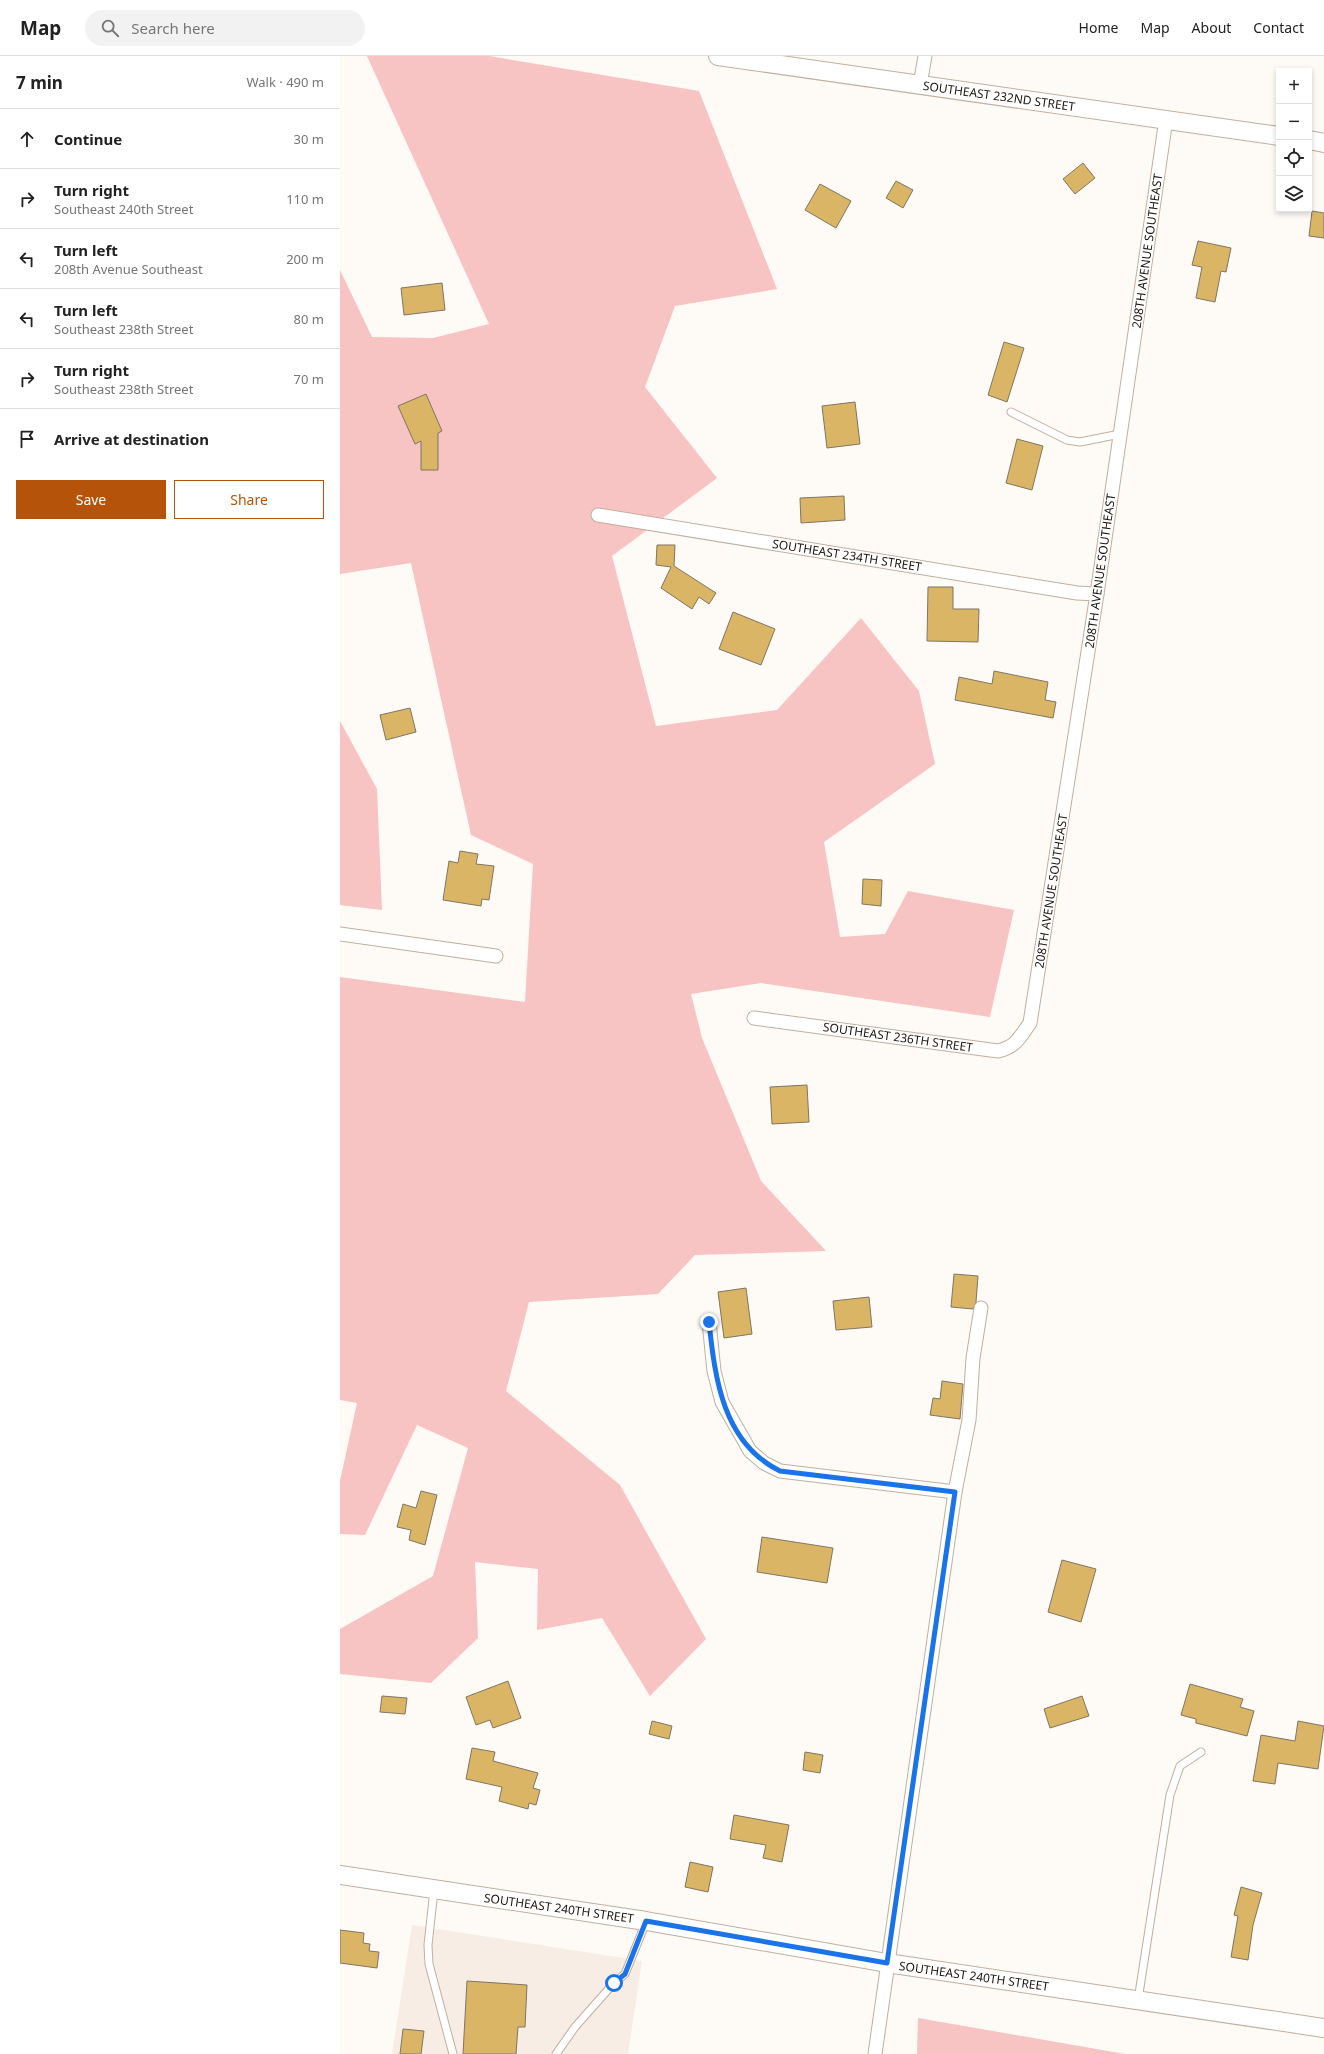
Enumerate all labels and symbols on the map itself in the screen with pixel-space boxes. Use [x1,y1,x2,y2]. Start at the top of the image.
street label: SOUTHEAST 232ND STREET [922,77,1076,115]
street label: 208TH AVENUE SOUTHEAST [1128,172,1166,329]
street label: 208TH AVENUE SOUTHEAST [1081,492,1119,649]
street label: SOUTHEAST 234TH STREET [771,535,923,575]
street label: 208TH AVENUE SOUTHEAST [1030,812,1072,969]
street label: SOUTHEAST 236TH STREET [822,1018,974,1056]
route end [700,1313,718,1331]
street label: SOUTHEAST 240TH STREET [483,1889,635,1927]
street label: SOUTHEAST 240TH STREET [898,1957,1050,1995]
route start [605,1974,623,1992]

